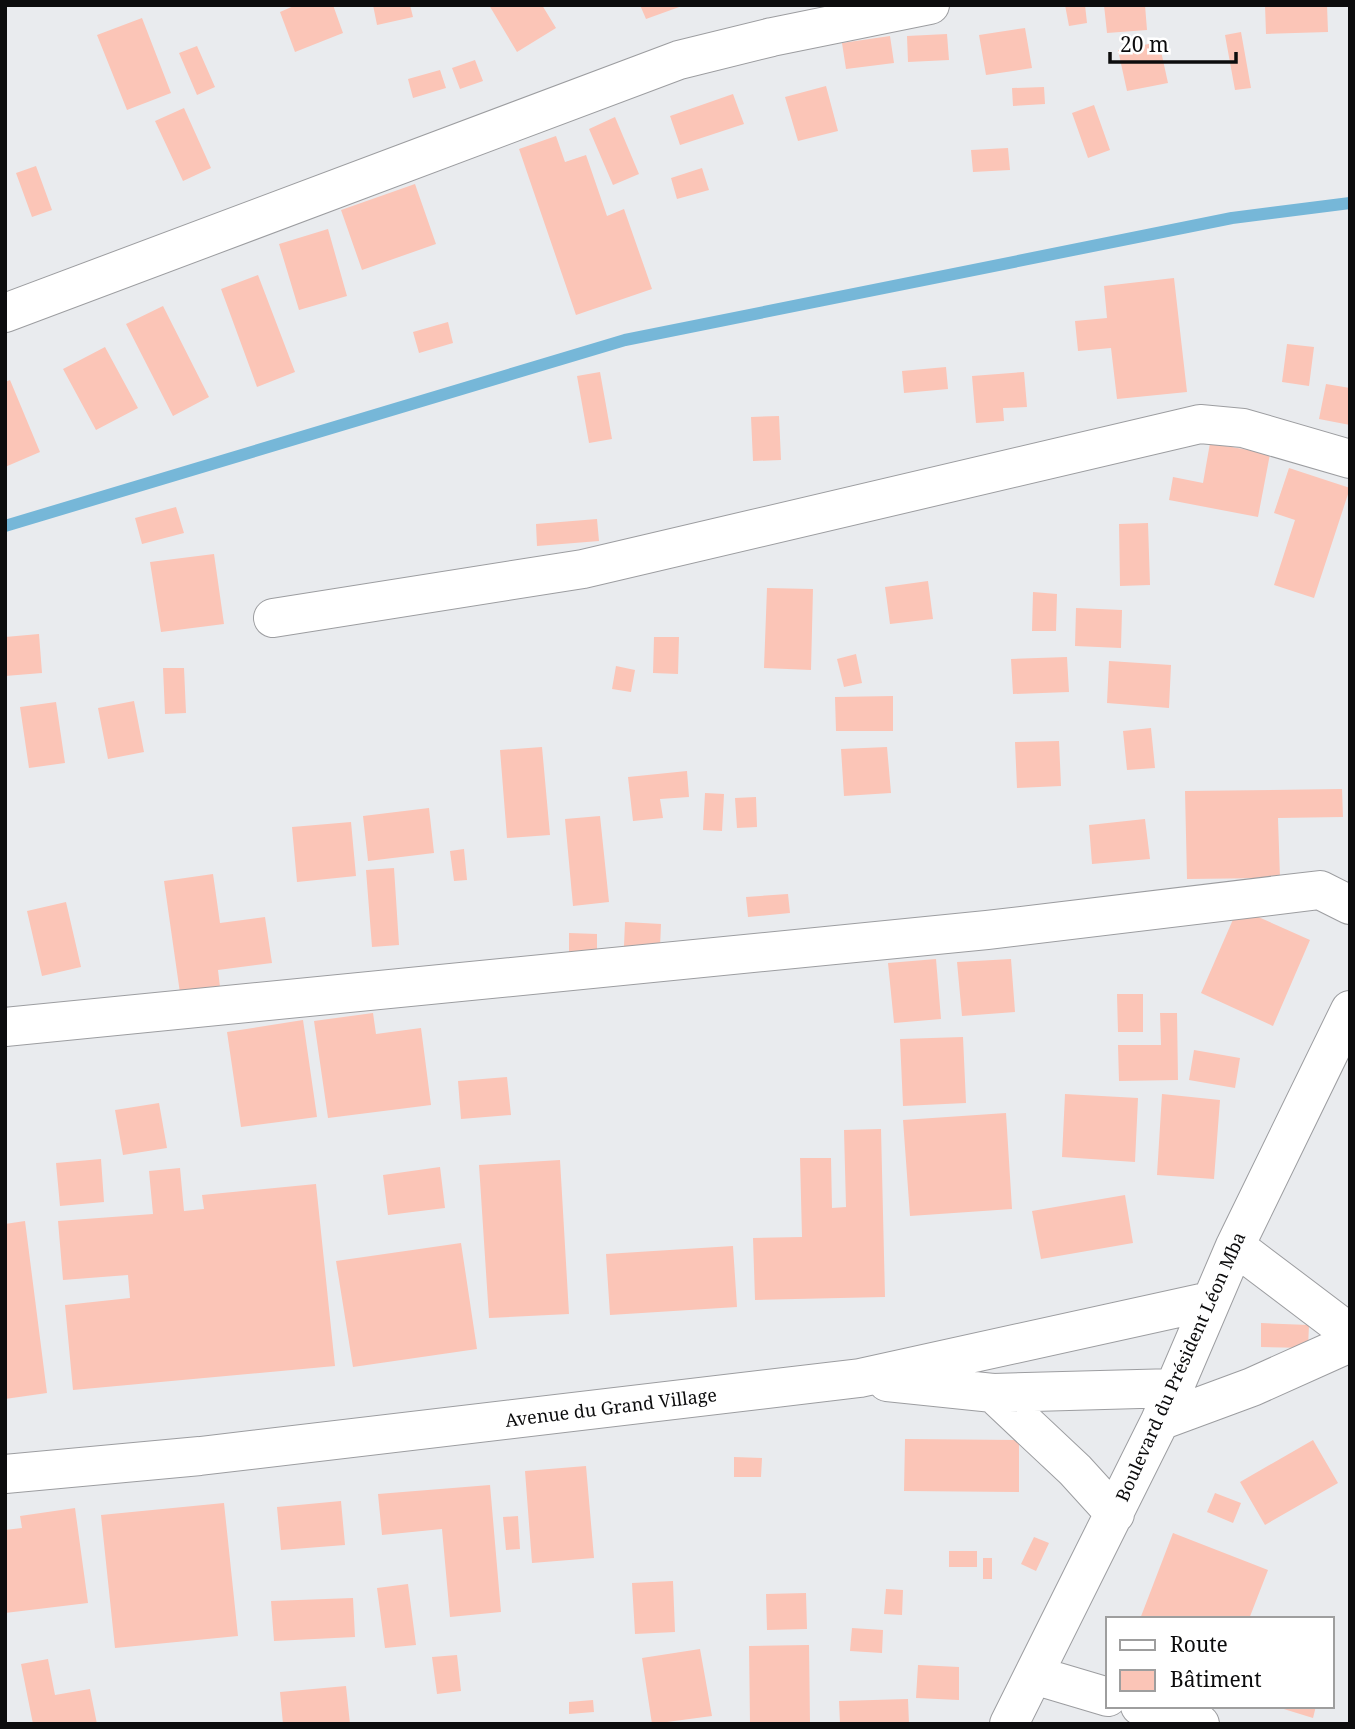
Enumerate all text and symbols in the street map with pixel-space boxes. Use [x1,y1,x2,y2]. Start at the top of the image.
scale bar [1110,21,1236,65]
text: 20 m [1120,30,1169,58]
street label: Boulevard du Président Léon Mba [1110,1228,1251,1505]
street label: Avenue du Grand Village [504,1382,718,1432]
legend [1106,1617,1334,1708]
text: Route [1170,1630,1228,1658]
text: Bâtiment [1170,1665,1262,1693]

